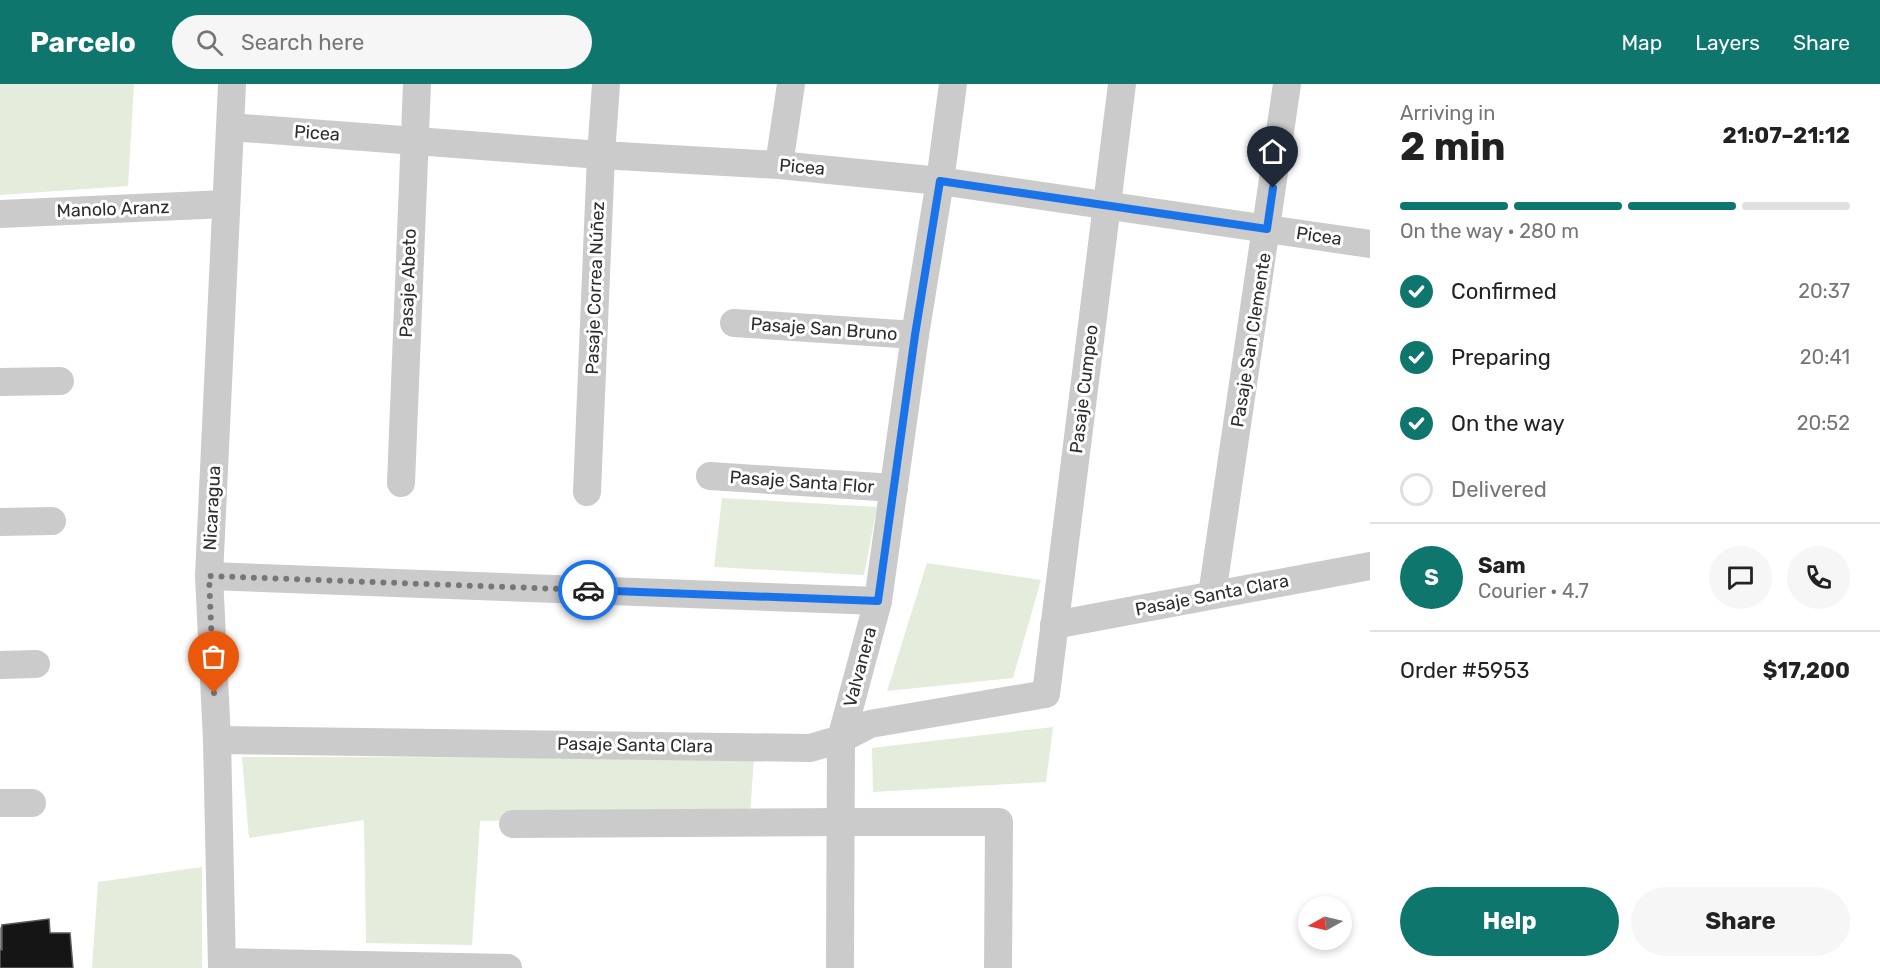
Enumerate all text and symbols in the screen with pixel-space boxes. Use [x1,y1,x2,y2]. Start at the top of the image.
search box [172,15,592,69]
text: Parcelo [30,26,136,59]
icon: search [193,26,226,59]
text: Search here [241,29,364,56]
text: Map [1621,30,1662,55]
text: Layers [1695,30,1760,55]
text: Share [1793,30,1850,55]
text: Arriving in [1400,101,1495,125]
street label: Picea [293,120,341,146]
text: 21:07–21:12 [1723,122,1850,149]
text: 2 min [1400,124,1506,170]
pin [1247,126,1298,188]
icon: home [1256,135,1289,168]
street label: Picea [778,154,826,180]
street label: Manolo Aranz [56,196,170,222]
street label: Pasaje Correa Núñez [581,201,609,375]
text: On the way · 280 m [1400,219,1579,243]
street label: Picea [1295,222,1343,250]
street label: Pasaje Abeto [395,228,421,338]
street label: Pasaje San Clemente [1226,251,1276,429]
icon: check [1400,275,1433,308]
text: Confirmed [1451,278,1557,305]
text: 20:37 [1798,279,1850,303]
street label: Pasaje San Bruno [750,313,898,345]
street label: Pasaje Cumpeo [1065,323,1103,455]
icon: check [1400,341,1433,374]
text: Preparing [1451,344,1551,371]
text: 20:41 [1800,345,1850,369]
icon: check [1400,407,1433,440]
text: On the way [1451,410,1565,437]
text: 20:52 [1797,411,1850,435]
street label: Nicaragua [199,465,225,551]
street label: Pasaje Santa Flor [729,466,875,498]
text: Delivered [1451,476,1547,503]
button: chat [1709,546,1772,609]
button: phone [1787,546,1850,609]
text: Sam [1478,552,1526,579]
courier [558,560,618,620]
text: S [1424,564,1439,591]
street label: Pasaje Santa Clara [1133,569,1291,621]
icon: car [572,574,605,607]
text: Courier · 4.7 [1478,579,1589,603]
street label: Valvanera [839,624,881,710]
pin [188,631,239,693]
icon: bag [197,640,230,673]
text: Order #5953 [1400,657,1529,684]
text: $17,200 [1763,657,1850,684]
street label: Pasaje Santa Clara [557,733,713,757]
button: Help [1400,887,1619,956]
button: Share [1631,887,1850,956]
north arrow [1298,896,1352,950]
map controls [1298,896,1352,950]

